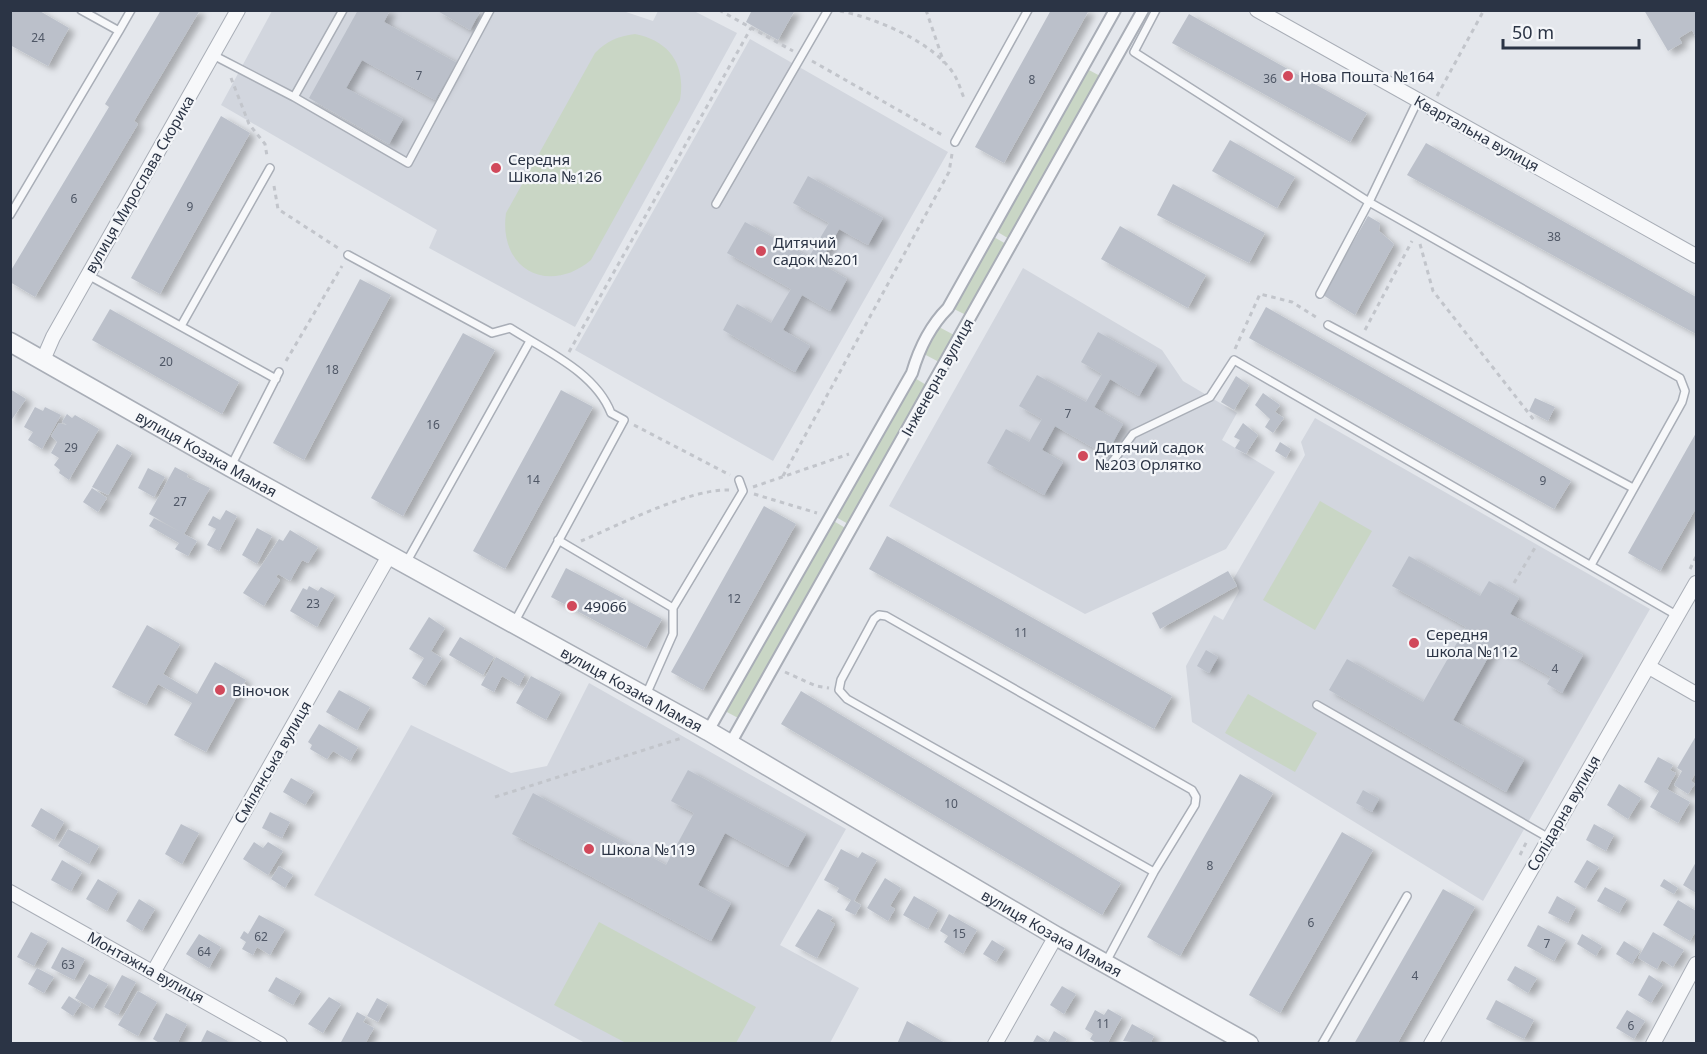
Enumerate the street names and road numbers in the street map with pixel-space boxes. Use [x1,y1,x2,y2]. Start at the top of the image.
street label: Квартальна вулиця [1411,90,1543,176]
street label: вулиця Мирослава Скорика [80,92,198,276]
street label: Інженерна вулиця [896,314,978,440]
street label: вулиця Козака Мамая [132,406,281,501]
street label: вулиця Козака Мамая [557,642,706,736]
street label: Смілянська вулиця [229,697,315,827]
street label: Солідарна вулиця [1522,752,1604,874]
street label: вулиця Козака Мамая [978,884,1126,981]
street label: Монтажна вулиця [84,927,208,1007]

